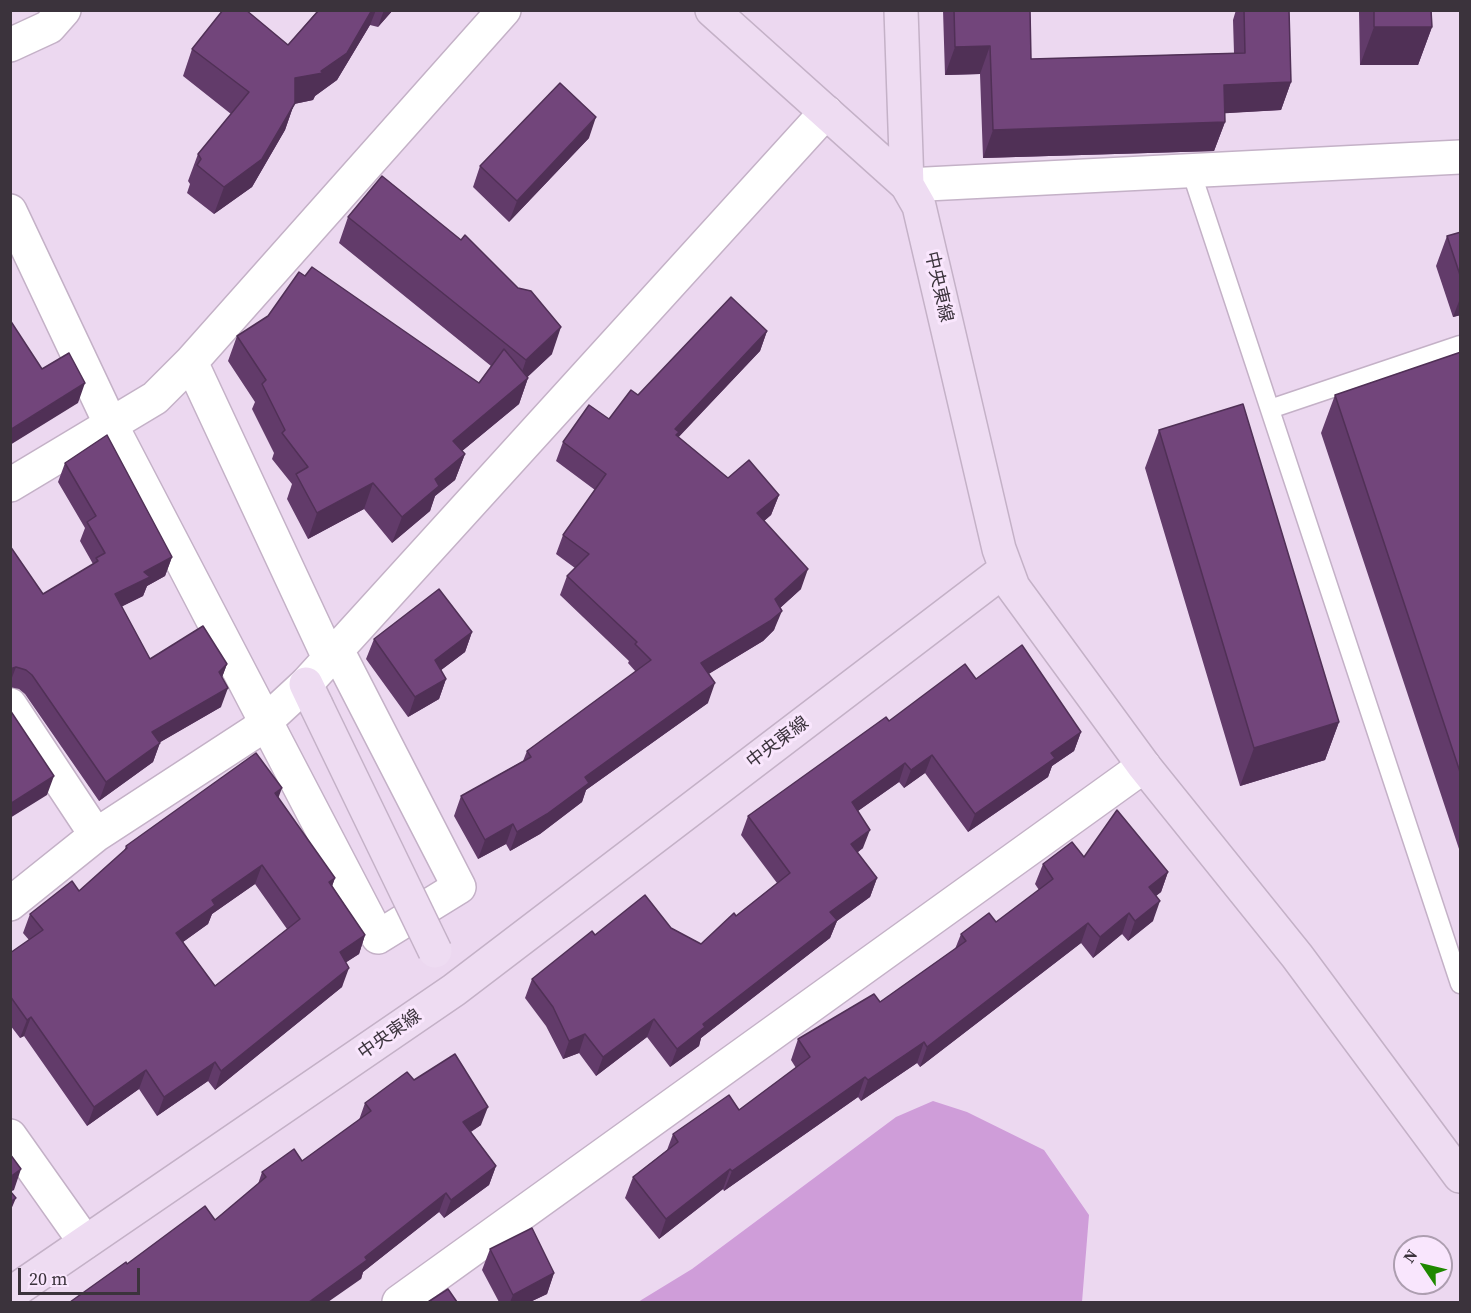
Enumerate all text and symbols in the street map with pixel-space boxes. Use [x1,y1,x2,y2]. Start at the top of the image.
street label: 中央東線 [919,249,957,325]
street label: 中央東線 [743,713,813,773]
street label: 中央東線 [354,1006,426,1064]
north arrow [1393,1235,1453,1295]
text: N [1398,1245,1422,1267]
scale bar [21,1256,142,1294]
text: 20 m [29,1266,67,1291]

